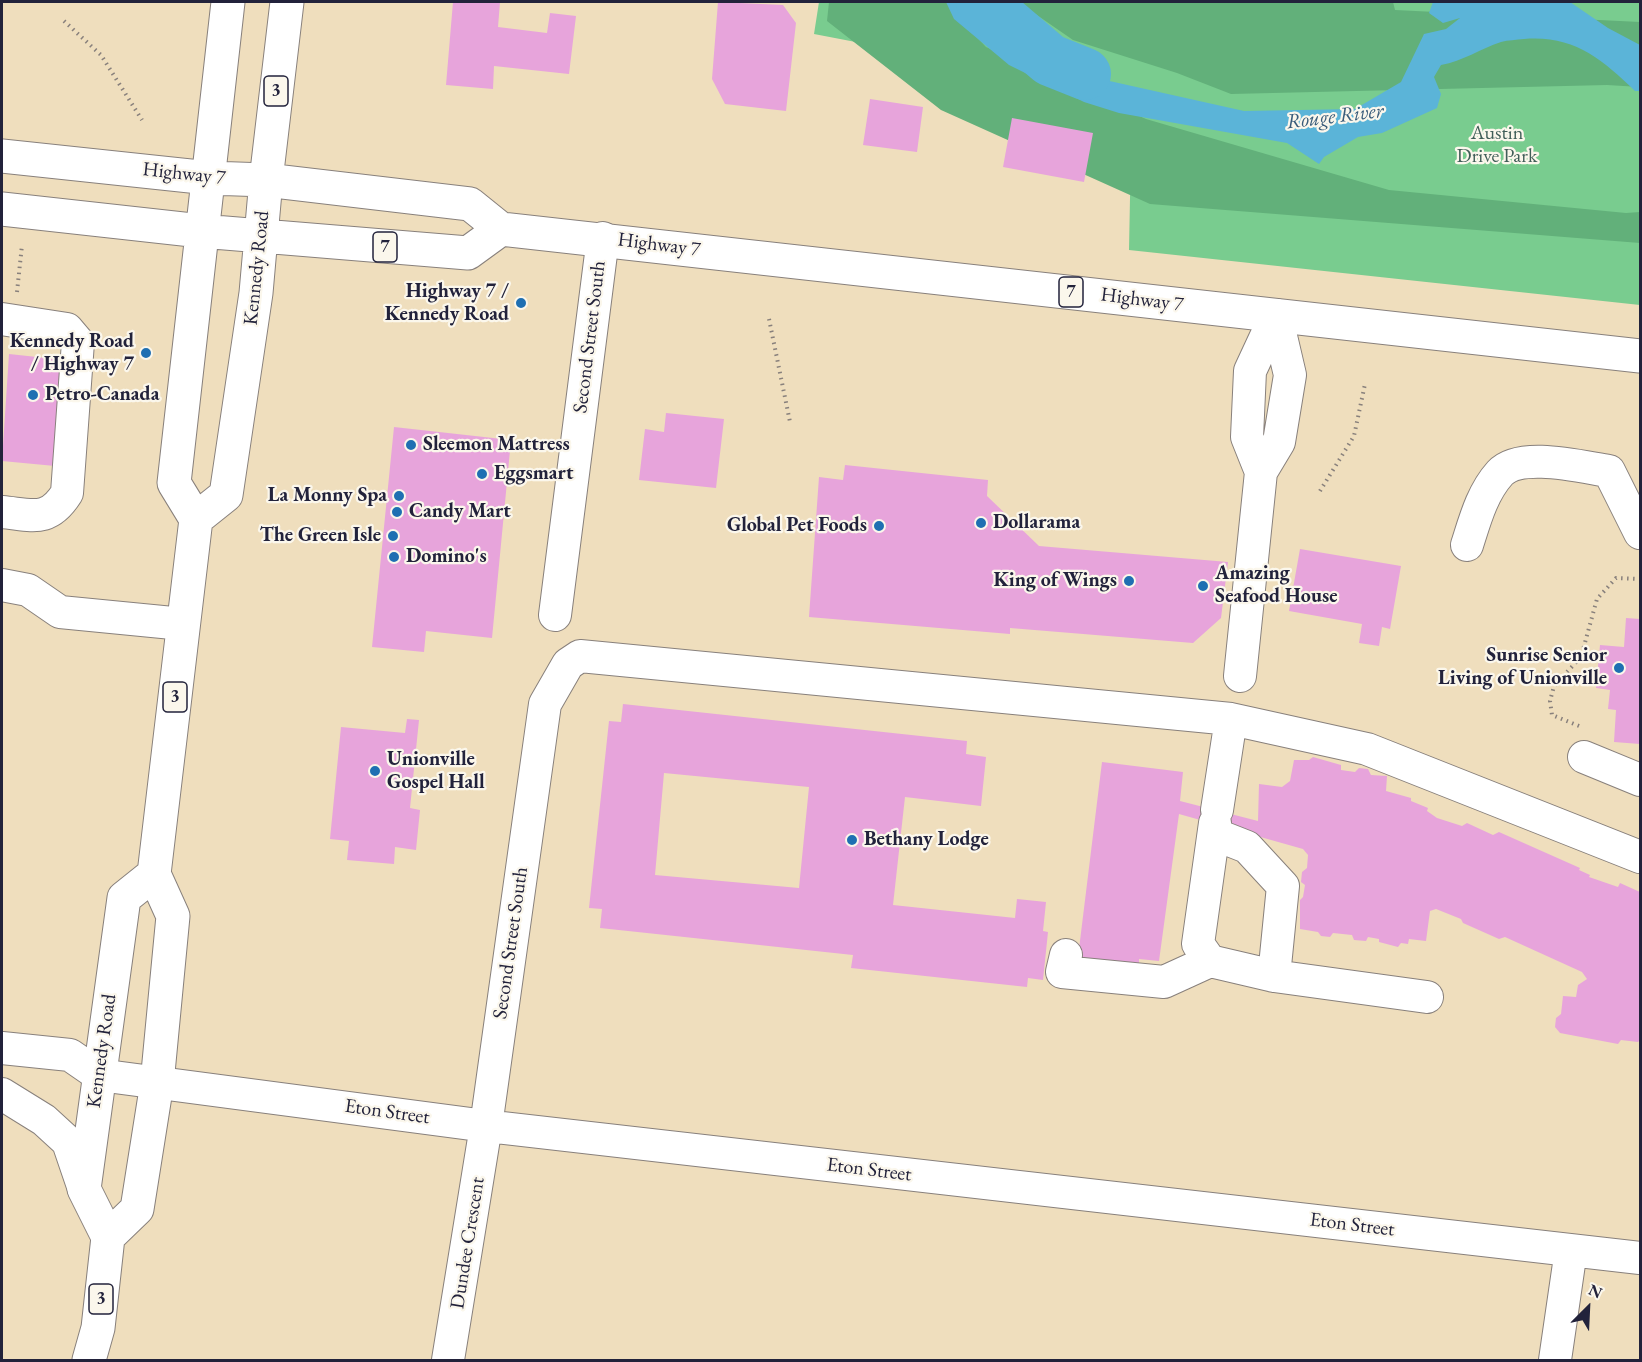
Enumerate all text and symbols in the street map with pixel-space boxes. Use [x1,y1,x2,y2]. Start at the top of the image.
road number: 3 [264,76,288,106]
water label: Rouge River [1285,99,1385,135]
park label: Austin Drive Park [1457,122,1537,169]
street label: Highway 7 [141,158,227,190]
street label: Kennedy Road [239,210,275,326]
street label: Highway 7 [616,228,702,262]
road number: 7 [373,232,397,262]
street label: Second Street South [569,259,611,415]
road number: 7 [1059,277,1083,307]
place label: Highway 7 / Kennedy Road [385,280,509,327]
street label: Highway 7 [1099,283,1185,317]
marker: Highway 7 / Kennedy Road [514,296,528,310]
place label: Kennedy Road / Highway 7 [10,330,134,377]
marker: Kennedy Road / Highway 7 [139,346,153,360]
place label: Petro-Canada [45,383,159,407]
marker: Petro-Canada [26,388,40,402]
place label: Sleemon Mattress [423,433,570,457]
marker: Sleemon Mattress [404,438,418,452]
place label: Eggsmart [494,462,573,486]
marker: Eggsmart [475,467,489,481]
place label: La Monny Spa [268,484,387,508]
marker: La Monny Spa [392,489,406,503]
place label: Candy Mart [409,500,511,524]
marker: Candy Mart [390,505,404,519]
place label: Dollarama [993,511,1080,535]
place label: Global Pet Foods [727,514,867,538]
marker: Dollarama [974,516,988,530]
marker: Global Pet Foods [872,519,886,533]
place label: The Green Isle [260,524,381,548]
marker: The Green Isle [386,529,400,543]
place label: Domino's [406,545,487,569]
marker: Domino's [387,550,401,564]
place label: Amazing Seafood House [1215,562,1337,609]
place label: King of Wings [994,569,1117,593]
marker: King of Wings [1122,574,1136,588]
marker: Amazing Seafood House [1196,579,1210,593]
place label: Sunrise Senior Living of Unionville [1438,644,1607,691]
marker: Sunrise Senior Living of Unionville [1612,661,1626,675]
road number: 3 [163,682,187,712]
place label: Unionville Gospel Hall [387,748,485,795]
marker: Unionville Gospel Hall [368,764,382,778]
place label: Bethany Lodge [864,828,989,852]
marker: Bethany Lodge [845,833,859,847]
street label: Second Street South [488,865,534,1021]
street label: Kennedy Road [82,992,122,1110]
street label: Eton Street [343,1094,431,1130]
street label: Eton Street [825,1153,913,1187]
street label: Dundee Crescent [446,1175,490,1311]
street label: Eton Street [1308,1208,1396,1242]
north arrow [1558,1278,1618,1338]
text: N [1585,1279,1606,1303]
road number: 3 [89,1284,113,1314]

